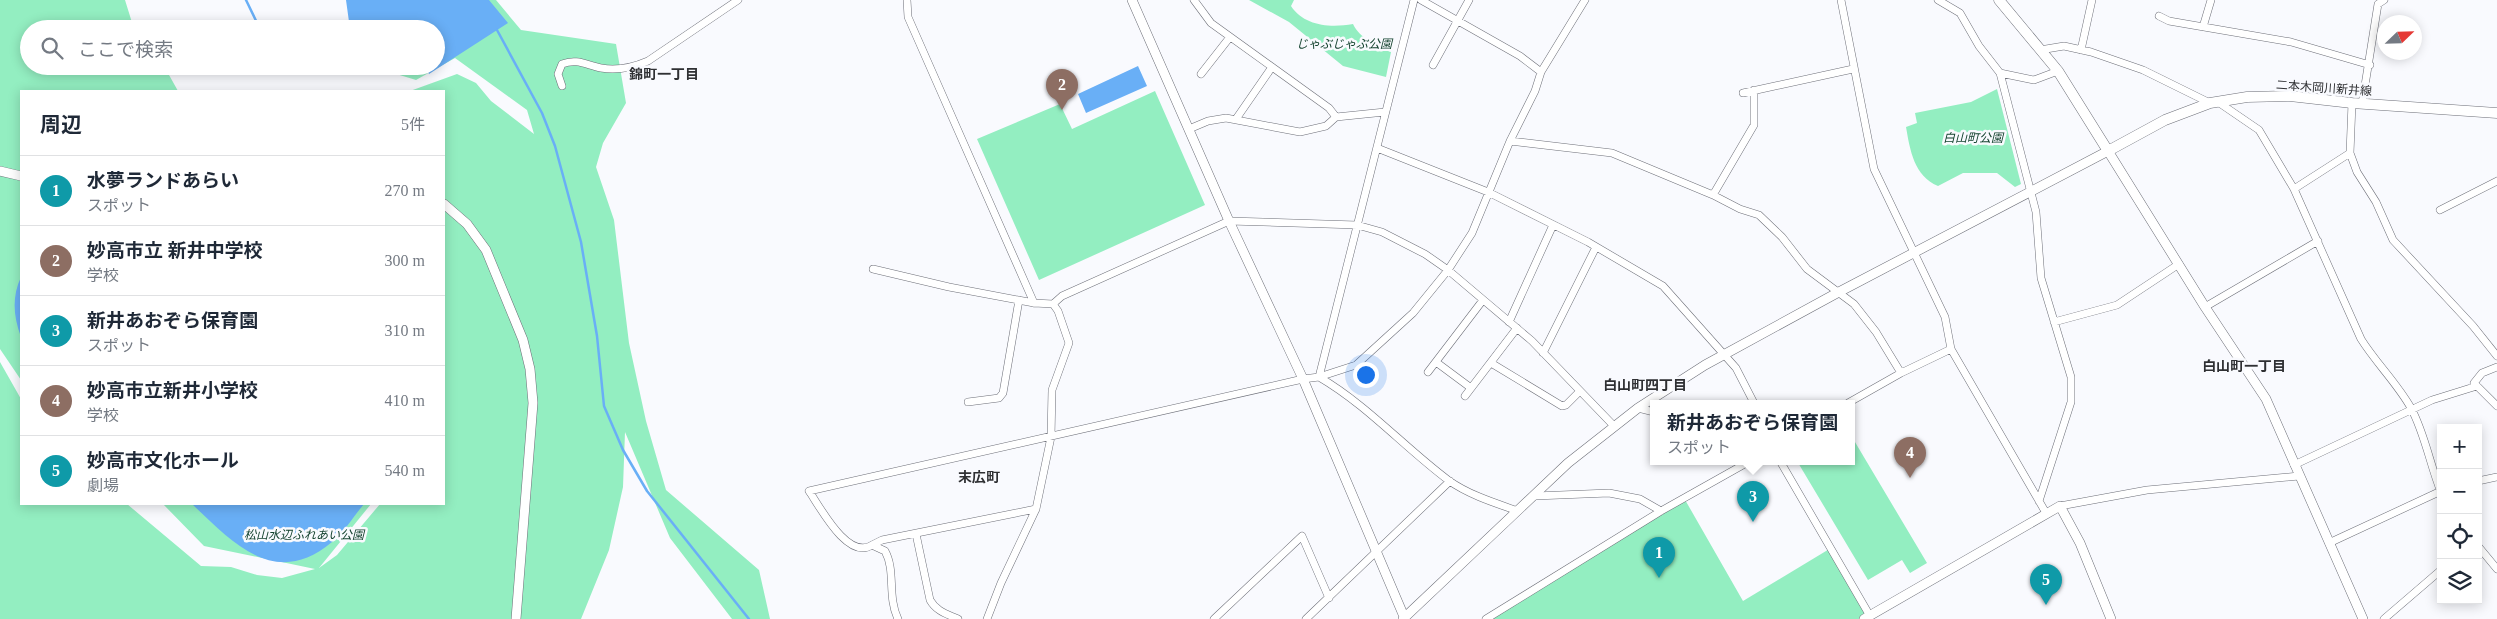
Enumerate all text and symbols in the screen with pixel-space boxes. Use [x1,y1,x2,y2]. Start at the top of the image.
north arrow [2377,15,2422,60]
search box [20,20,445,75]
icon: search [38,34,66,62]
park label: じゃぶじゃぶ公園 [1296,37,1394,51]
text: ここで検索 [78,39,173,60]
district label: 錦町一丁目 [629,67,699,82]
pin: 2 [1046,69,1078,110]
street label: 二本木岡川新井線 [2276,78,2372,98]
text: 周辺 [40,113,82,137]
text: 5件 [401,116,425,133]
park label: 白山町公園 [1943,131,2005,145]
text: 水夢ランドあらい [87,170,239,191]
text: 1 [52,182,60,199]
text: 270 m [385,182,425,199]
text: スポット [87,197,151,214]
text: 妙高市立 新井中学校 [87,240,263,261]
text: 2 [52,252,60,269]
text: 300 m [385,252,425,269]
text: 学校 [87,267,119,284]
text: 新井あおぞら保育園 [87,310,258,331]
text: 3 [52,322,60,339]
text: 310 m [385,322,425,339]
text: スポット [87,337,151,354]
district label: 白山町一丁目 [2202,359,2286,374]
your location [1353,362,1379,388]
district label: 白山町四丁目 [1603,378,1687,393]
text: 妙高市立新井小学校 [87,380,258,401]
text: 4 [52,392,60,409]
text: 410 m [385,392,425,409]
popup [1650,400,1855,465]
text: 学校 [87,407,119,424]
text: 新井あおぞら保育園 [1667,412,1838,433]
map controls [2437,424,2482,604]
button: + [2437,424,2482,469]
pin: 4 [1894,437,1926,478]
text: スポット [1667,439,1731,456]
text: 妙高市文化ホール [87,450,239,471]
text: 5 [52,462,60,479]
text: 540 m [385,462,425,479]
button: − [2437,469,2482,514]
district label: 末広町 [958,470,1000,485]
text: 劇場 [87,477,119,494]
pin: 3 [1737,481,1769,522]
button: locate [2437,514,2482,559]
park label: 松山水辺ふれあい公園 [244,528,366,542]
pin: 1 [1643,537,1675,578]
button: layers [2437,559,2482,604]
pin: 5 [2030,564,2062,605]

